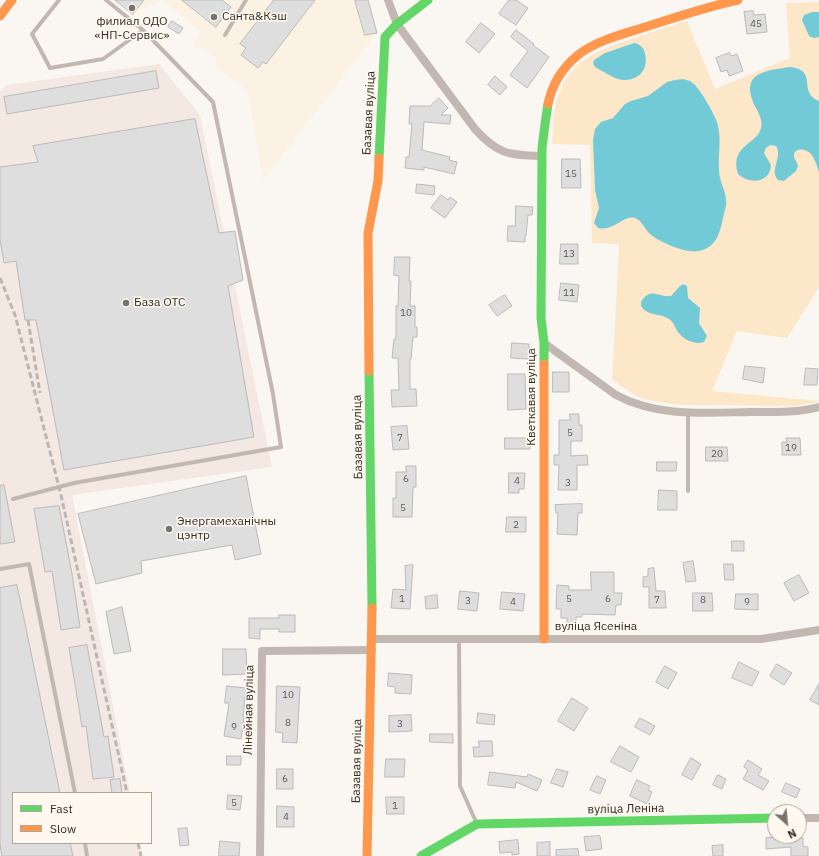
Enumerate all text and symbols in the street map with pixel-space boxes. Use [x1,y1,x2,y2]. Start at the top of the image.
marker: филиал ОДО «НП-Сервис» [127,3,137,13]
place label: Санта&Кэш [222,10,287,24]
marker: Санта&Кэш [209,12,219,22]
place label: филиал ОДО «НП-Сервис» [95,15,169,43]
house number: 45 [750,18,762,30]
street label: Базавая вуліца [360,70,378,156]
house number: 15 [565,168,577,180]
house number: 13 [563,248,575,260]
house number: 11 [563,287,575,299]
place label: База ОТС [134,296,186,310]
marker: База ОТС [121,298,131,308]
house number: 10 [400,307,412,319]
street label: Кветкавая вуліца [525,348,539,446]
street label: Базавая вуліца [350,395,366,479]
house number: 5 [567,427,573,439]
house number: 7 [397,432,403,444]
house number: 19 [785,442,797,454]
house number: 20 [711,448,723,460]
house number: 6 [403,473,409,485]
house number: 4 [514,475,520,487]
house number: 3 [565,477,571,489]
house number: 5 [400,502,406,514]
place label: Энергамеханічны цэнтр [177,515,276,543]
house number: 2 [513,519,519,531]
marker: Энергамеханічны цэнтр [164,524,174,534]
house number: 1 [399,593,405,605]
house number: 5 [566,593,572,605]
house number: 6 [605,593,611,605]
house number: 7 [654,594,660,606]
house number: 8 [700,594,706,606]
house number: 3 [465,595,471,607]
house number: 4 [510,596,516,608]
house number: 9 [744,596,750,608]
street label: вуліца Ясеніна [555,620,637,634]
street label: Лінейная вуліца [241,665,257,755]
house number: 10 [282,689,294,701]
house number: 8 [285,717,291,729]
house number: 3 [397,718,403,730]
street label: Базавая вуліца [349,719,365,803]
house number: 9 [231,721,237,733]
house number: 6 [282,773,288,785]
legend [12,792,152,844]
house number: 5 [231,797,237,809]
house number: 1 [392,800,398,812]
text: Fast [50,801,73,816]
street label: вуліца Леніна [587,801,665,817]
north arrow [767,804,807,844]
house number: 4 [283,811,289,823]
text: Slow [50,821,76,836]
text: N [785,826,799,842]

